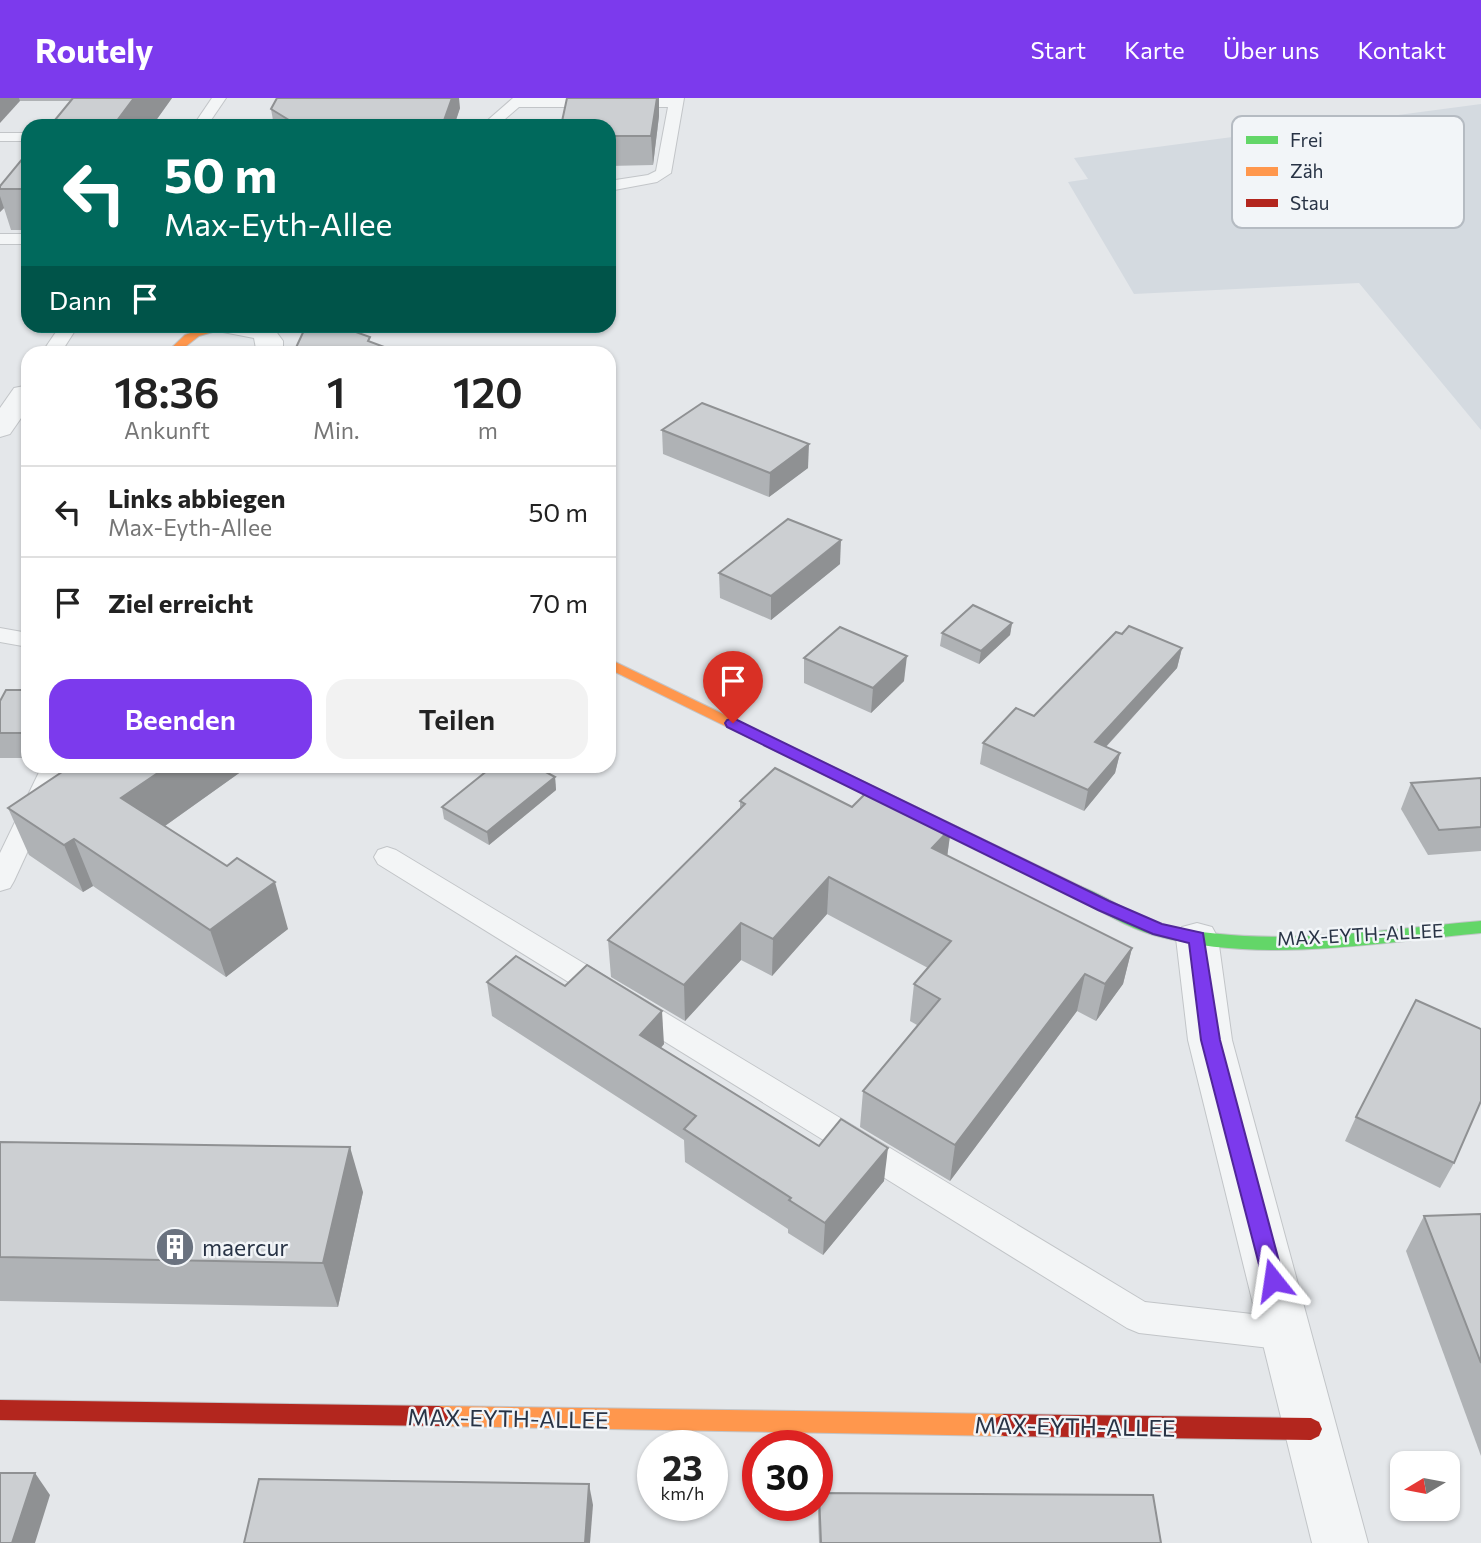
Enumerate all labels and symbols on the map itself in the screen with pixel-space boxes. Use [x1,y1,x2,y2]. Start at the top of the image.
legend [1232,116,1464,228]
text: Frei [1290,128,1323,151]
text: Zäh [1290,159,1324,182]
text: Stau [1290,191,1329,214]
pin [703,651,763,723]
street label: MAX-EYTH-ALLEE [1276,918,1444,950]
building icon: maercur [154,1226,196,1268]
place label: maercur [202,1233,288,1261]
position arrow [1236,1243,1310,1317]
street label: MAX-EYTH-ALLEE [407,1402,609,1434]
street label: MAX-EYTH-ALLEE [974,1410,1176,1442]
speed limit sign: 30 [742,1430,833,1521]
north arrow [1390,1451,1460,1521]

